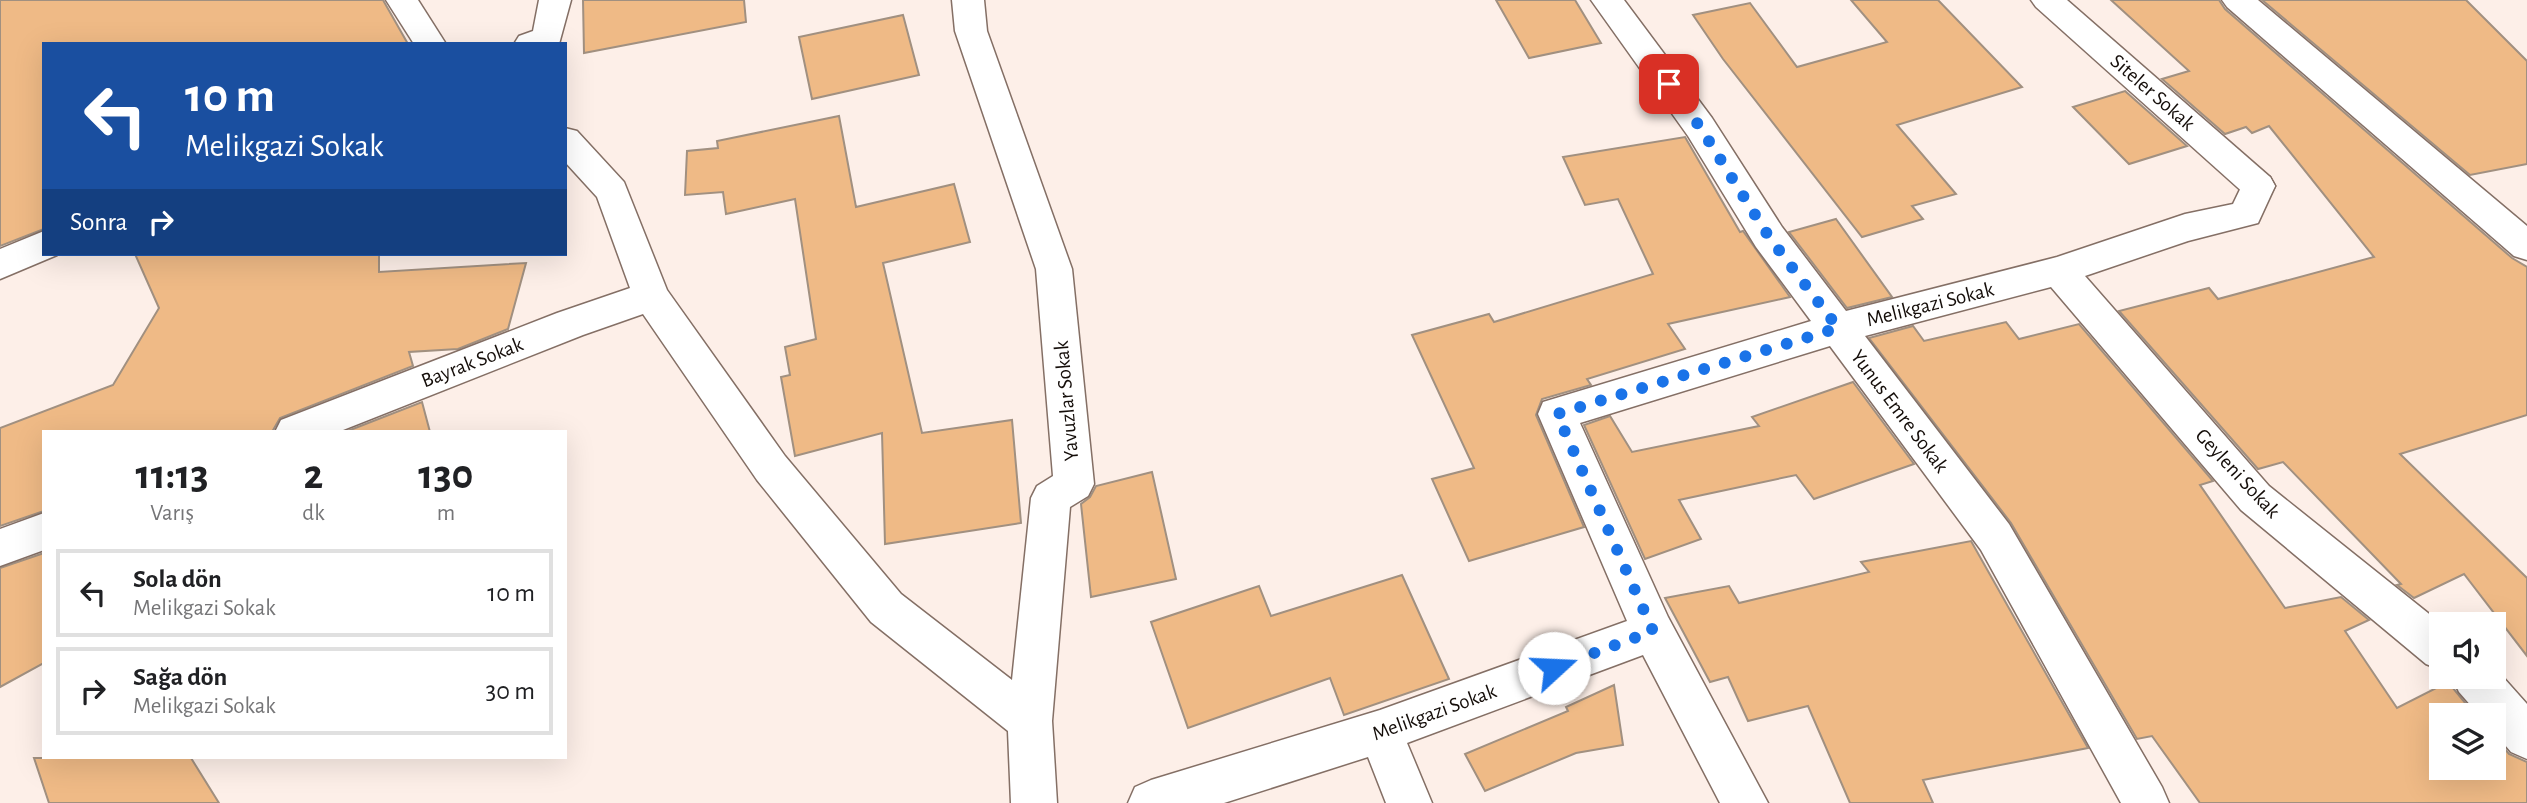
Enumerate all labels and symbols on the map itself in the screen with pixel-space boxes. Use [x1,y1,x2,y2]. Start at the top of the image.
street label: Siteler Sokak [2106,50,2199,135]
pin [1639,54,1699,114]
street label: Melikgazi Sokak [1864,278,1996,330]
street label: Bayrak Sokak [418,333,526,391]
street label: Yavuzlar Sokak [1051,340,1082,462]
street label: Yunus Emre Sokak [1847,346,1953,477]
street label: Geyleni Sokak [2191,425,2284,522]
position arrow [1517,631,1591,705]
street label: Melikgazi Sokak [1369,680,1499,745]

